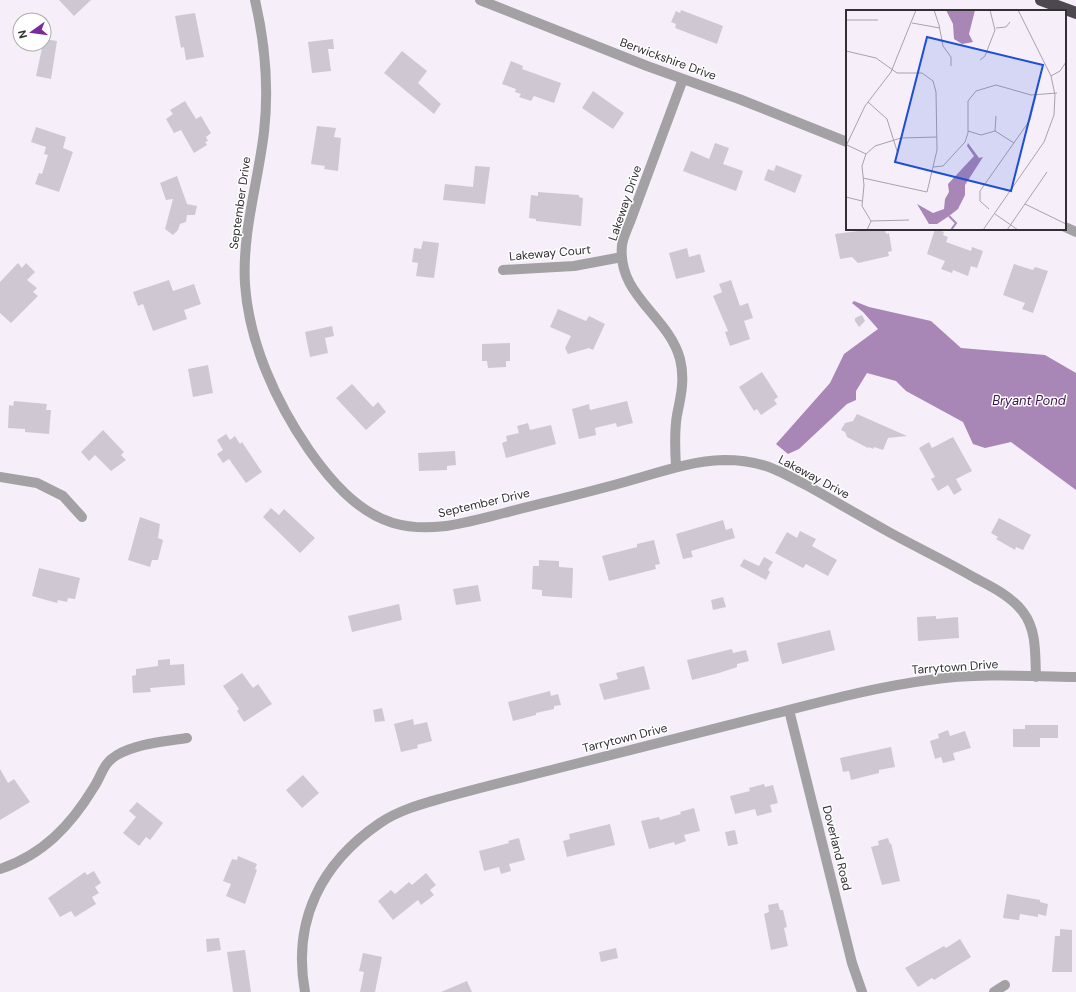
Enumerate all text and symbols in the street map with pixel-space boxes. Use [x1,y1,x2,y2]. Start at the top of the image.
inset map [846,10,1066,230]
north arrow [12,12,52,52]
text: N [15,29,30,40]
street label: Berwickshire Drive [618,34,719,84]
street label: September Drive [226,155,254,250]
street label: Lakeway Drive [605,163,645,243]
street label: Lakeway Court [508,241,592,265]
water label: Bryant Pond [992,392,1067,409]
street label: Lakeway Drive [776,451,853,503]
street label: September Drive [437,485,532,521]
street label: Tarrytown Drive [911,656,999,678]
street label: Tarrytown Drive [581,720,669,756]
street label: Doverland Road [819,804,855,892]

